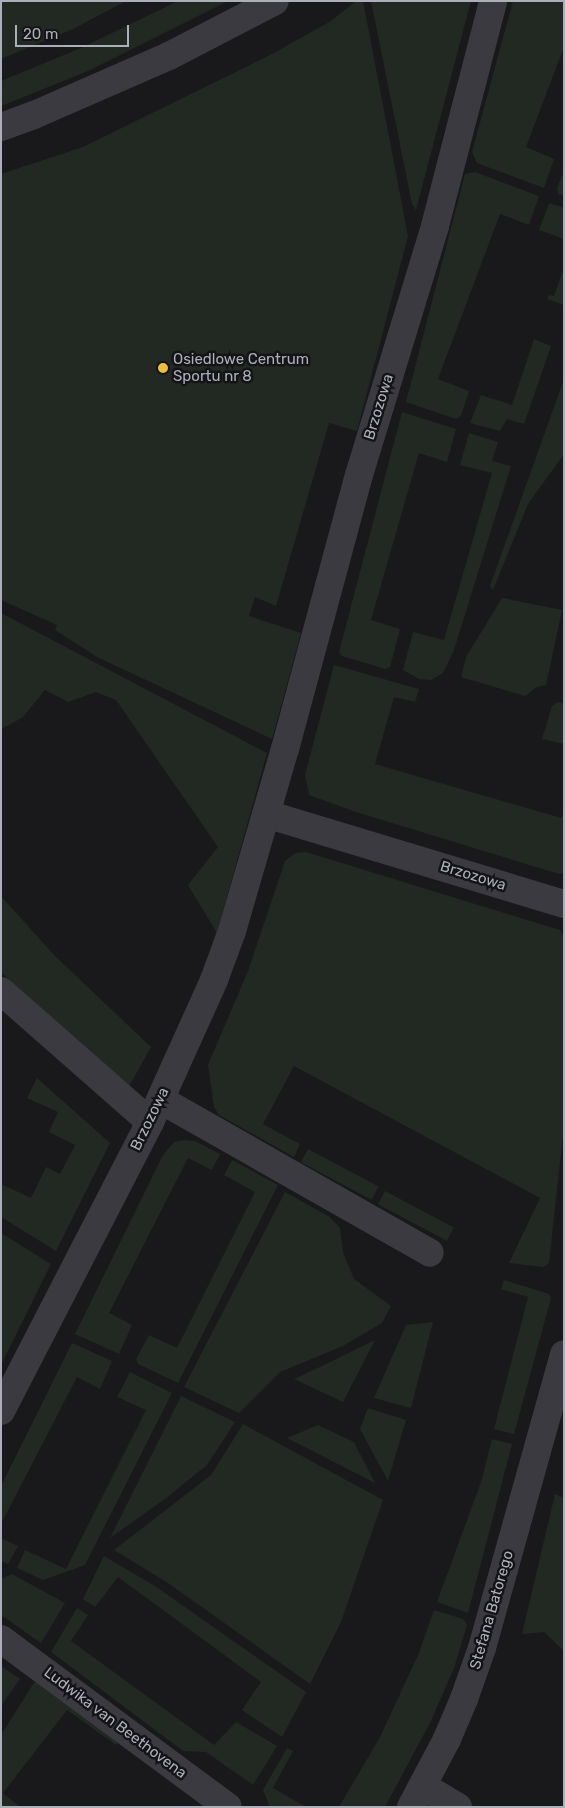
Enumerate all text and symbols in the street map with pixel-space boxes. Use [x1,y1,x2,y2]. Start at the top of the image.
scale bar [18,15,131,47]
text: 20 m [23,25,58,43]
place label: Osiedlowe Centrum Sportu nr 8 [173,350,309,385]
marker: Osiedlowe Centrum Sportu nr 8 [157,362,169,374]
street label: Brzozowa [360,372,398,442]
street label: Brzozowa [438,857,508,895]
street label: Brzozowa [127,1085,173,1153]
street label: Stefana Batorego [466,1549,518,1671]
street label: Ludwika van Beethovena [40,1663,190,1783]

